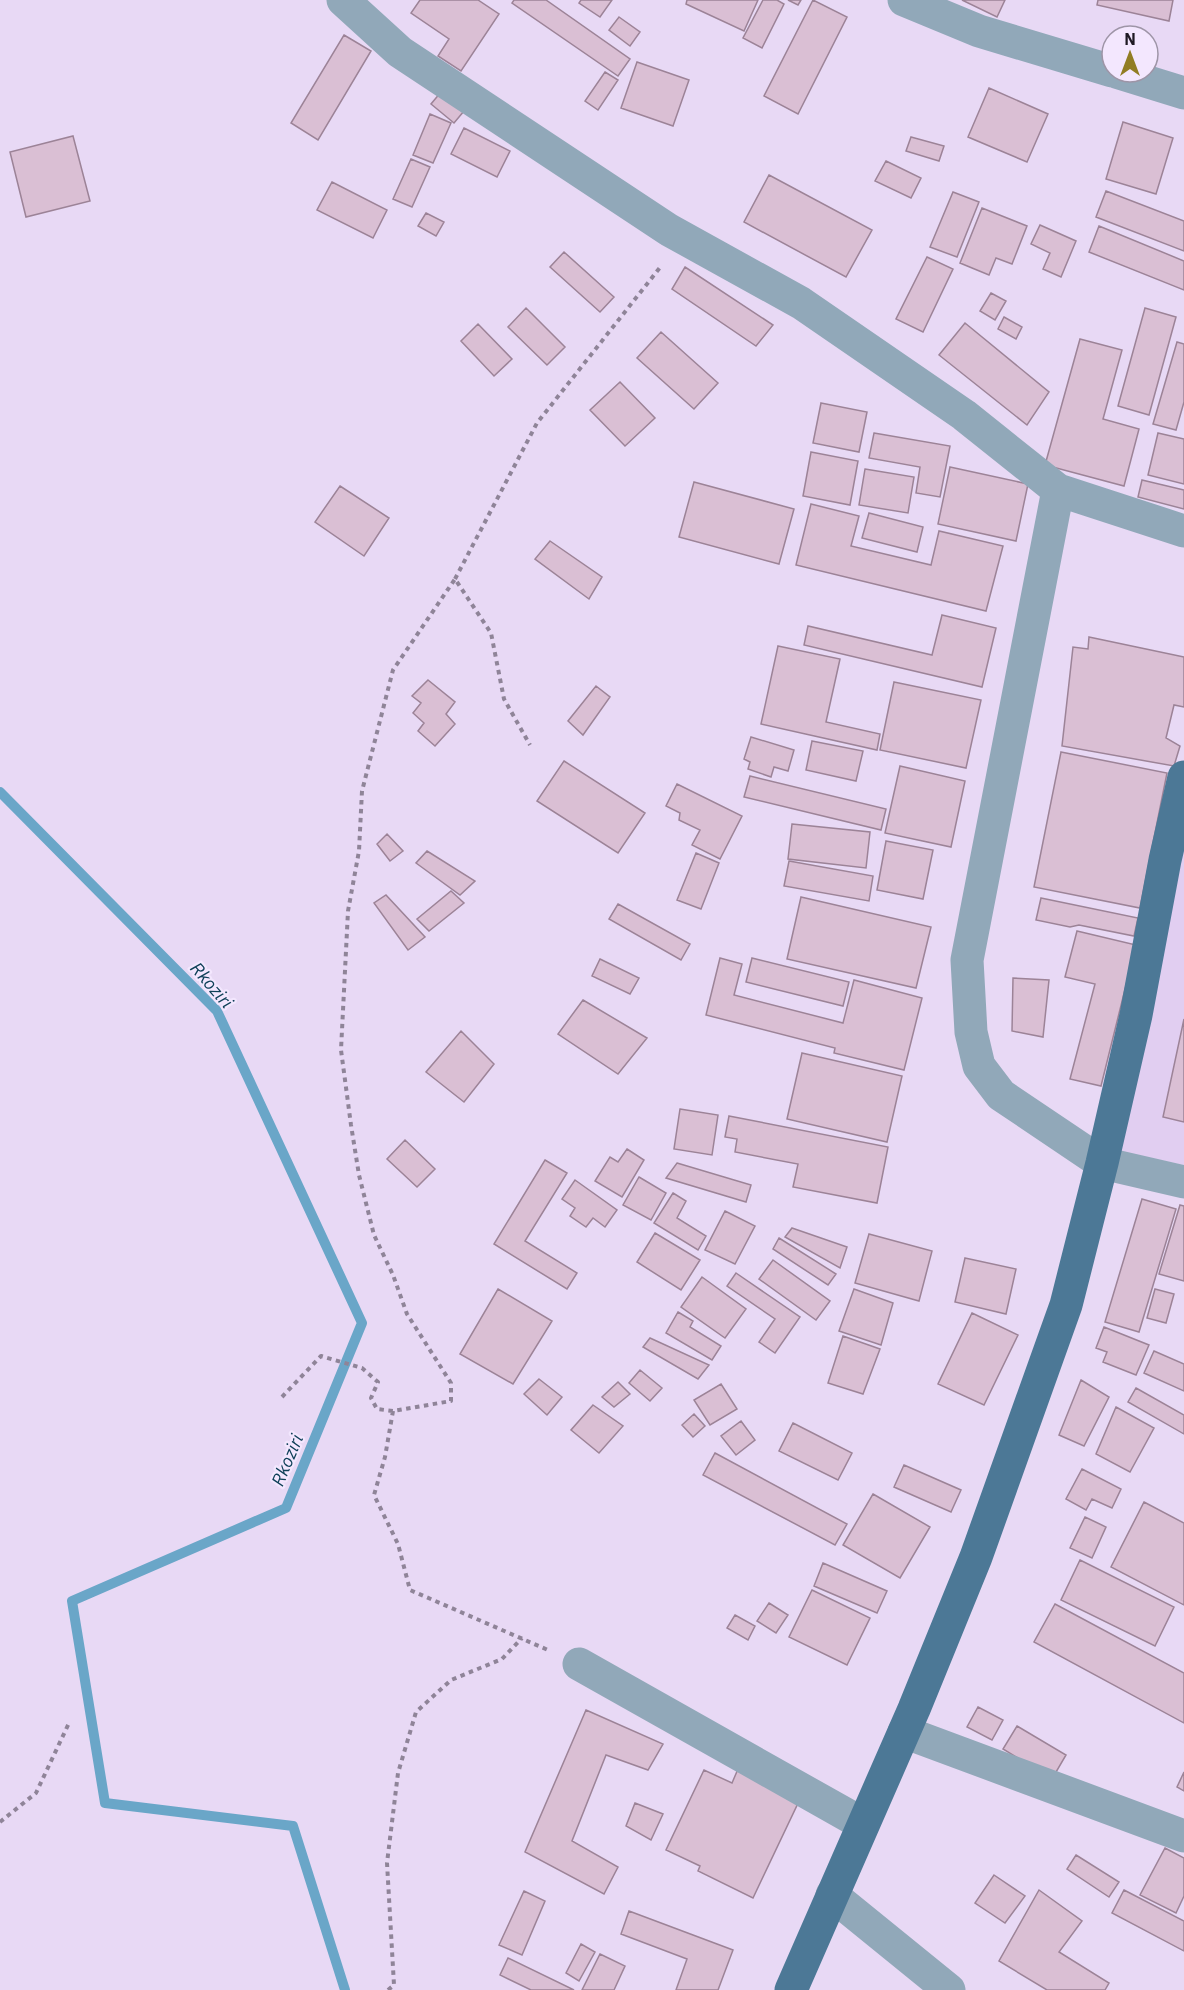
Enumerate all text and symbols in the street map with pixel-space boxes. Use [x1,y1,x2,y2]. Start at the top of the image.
north arrow [1100,24,1160,84]
text: N [1124,29,1136,49]
water label: Rkoziri [186,957,239,1013]
water label: Rkoziri [266,1430,308,1489]

